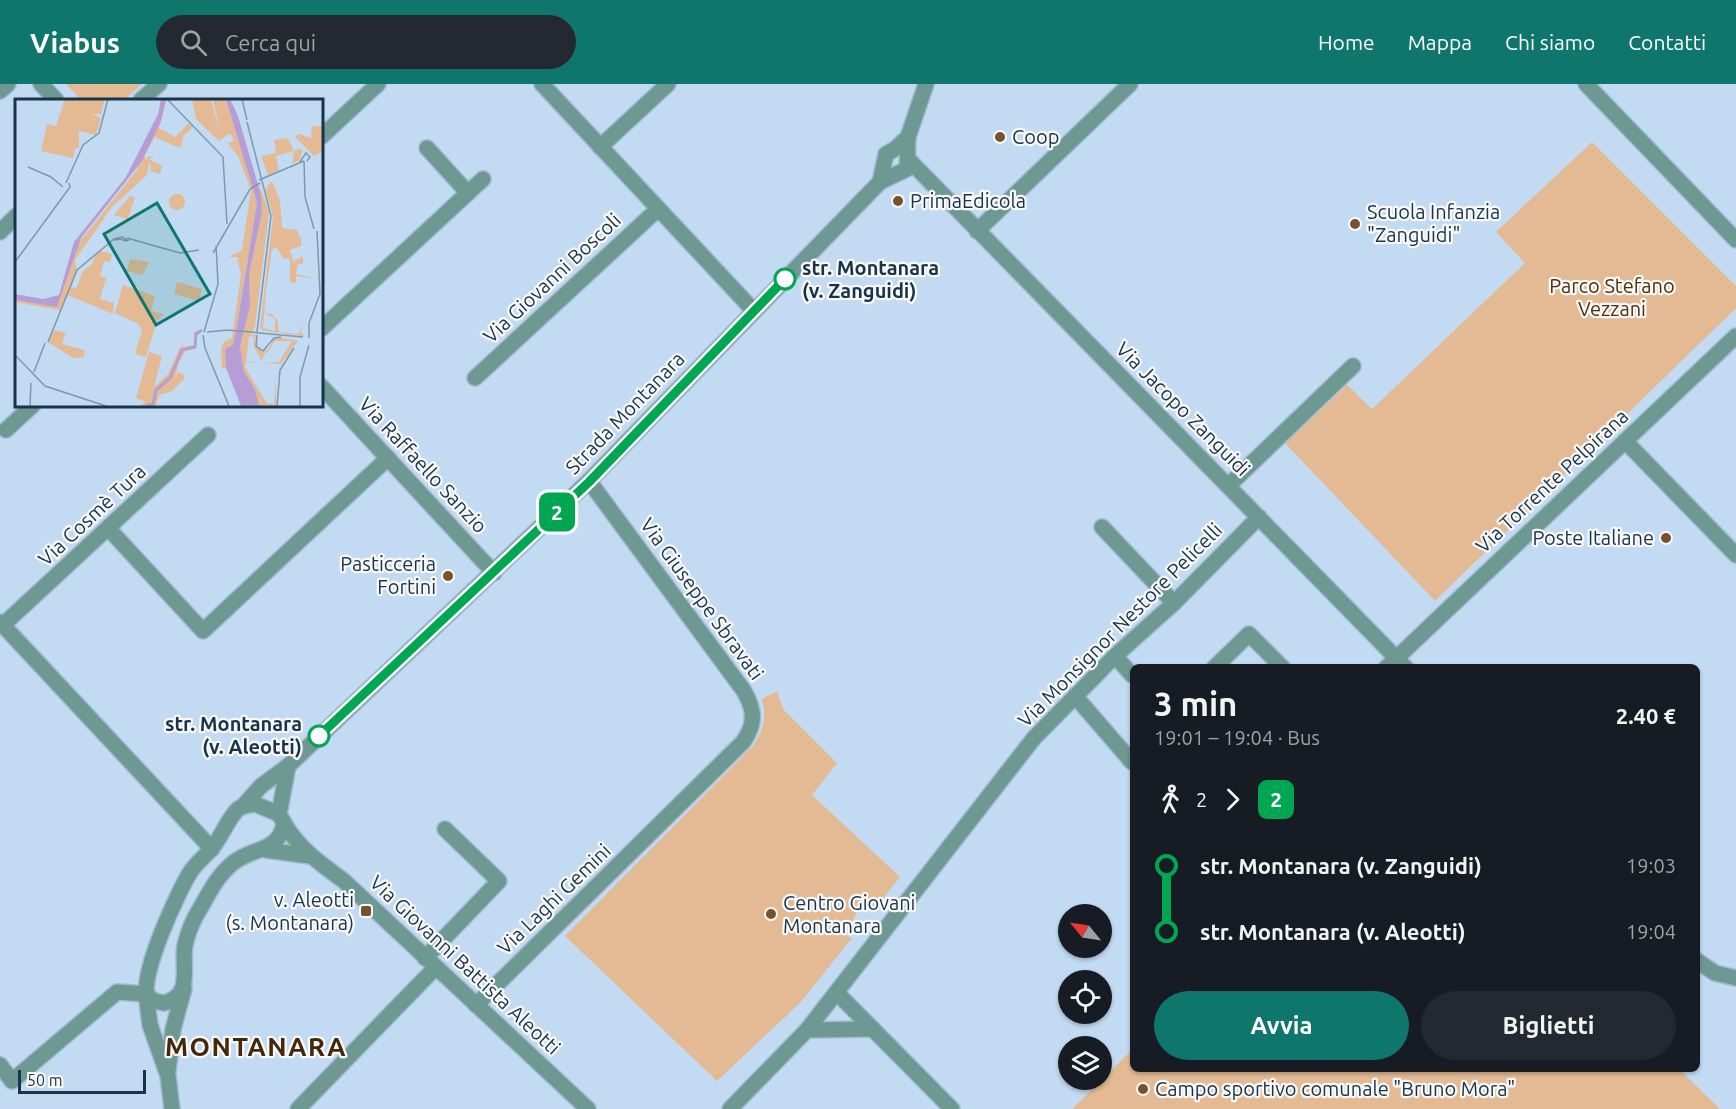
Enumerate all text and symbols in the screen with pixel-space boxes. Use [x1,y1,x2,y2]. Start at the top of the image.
search box [156,15,576,69]
icon: search [177,26,210,59]
text: Viabus [30,27,120,58]
text: Cerca qui [225,30,316,55]
text: Home [1318,30,1375,54]
text: Mappa [1408,30,1472,54]
text: Chi siamo [1505,30,1595,54]
text: Contatti [1628,30,1706,54]
inset map [15,99,322,406]
place label: Coop [1012,125,1059,148]
marker: Coop [993,130,1007,144]
place label: PrimaEdicola [910,189,1026,212]
marker: PrimaEdicola [891,194,905,208]
place label: Scuola Infanzia "Zanguidi" [1367,200,1500,246]
street label: Via Giovanni Boscoli [478,208,625,347]
marker: Scuola Infanzia "Zanguidi" [1348,217,1362,231]
place label: str. Montanara (v. Zanguidi) [802,256,939,302]
marker: str. Montanara (v. Zanguidi) [774,268,796,290]
park label: Parco Stefano Vezzani [1549,274,1675,320]
street label: Via Jacopo Zanguidi [1112,337,1255,480]
street label: Strada Montanara [560,347,689,479]
street label: Via Raffaello Sanzio [355,392,492,537]
street label: Via Torrente Pelpirana [1471,404,1633,557]
street label: Via Cosmè Tura [33,459,150,570]
line badge: 2 [538,492,576,532]
text: 2 [551,500,563,524]
street label: Via Giuseppe Sbravati [636,513,769,684]
street label: Via Monsignor Nestore Pelicelli [1013,518,1226,731]
place label: Poste Italiane [1532,526,1654,549]
marker: Poste Italiane [1659,531,1673,545]
place label: Pasticceria Fortini [340,552,436,598]
marker: Pasticceria Fortini [441,569,455,583]
text: 3 min [1154,685,1237,722]
text: 2.40 € [1616,703,1676,728]
place label: str. Montanara (v. Aleotti) [165,712,302,758]
marker: str. Montanara (v. Aleotti) [308,725,330,747]
text: 19:01 – 19:04 · Bus [1154,726,1320,749]
icon: walk [1154,783,1187,816]
icon: forward [1216,783,1249,816]
text: 2 [1270,787,1282,811]
text: 2 [1196,788,1207,811]
street label: Via Laghi Gemini [492,839,615,959]
text: str. Montanara (v. Zanguidi) [1200,853,1482,878]
text: 19:03 [1626,854,1676,877]
street label: Via Giovanni Battista Aleotti [365,870,565,1059]
place label: v. Aleotti (s. Montanara) [225,888,354,934]
place label: Centro Giovani Montanara [783,891,915,937]
marker: v. Aleotti (s. Montanara) [359,904,373,918]
north arrow [1058,904,1112,958]
map controls [1058,904,1112,1090]
marker: Centro Giovani Montanara [764,907,778,921]
text: str. Montanara (v. Aleotti) [1200,919,1466,944]
text: 19:04 [1626,920,1676,943]
button: locate [1058,970,1112,1024]
button: Avvia [1154,991,1409,1060]
button: Biglietti [1421,991,1676,1060]
district label: MONTANARA [165,1032,347,1061]
button: layers [1058,1036,1112,1090]
scale bar [18,1067,146,1094]
text: 50 m [27,1071,63,1089]
place label: Campo sportivo comunale "Bruno Mora" [1155,1077,1515,1100]
marker: Campo sportivo comunale "Bruno Mora" [1136,1082,1150,1096]

